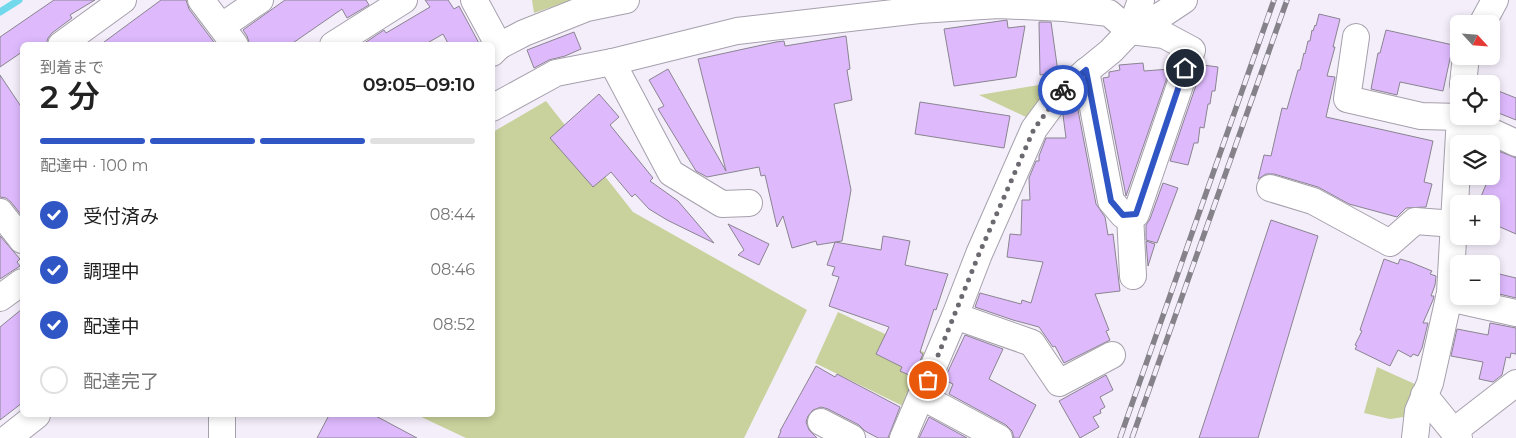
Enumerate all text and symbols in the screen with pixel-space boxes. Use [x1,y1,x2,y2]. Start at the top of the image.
north arrow [1450,15,1500,65]
map controls [1450,15,1500,305]
pin [1164,47,1206,89]
icon: home [1171,54,1199,82]
text: 到着まで [40,58,104,77]
courier [1038,65,1088,115]
text: 09:05–09:10 [363,73,475,96]
button: locate [1450,75,1500,125]
icon: bike [1049,76,1077,104]
text: 2 分 [40,77,99,116]
button: layers [1450,135,1500,185]
text: 配達中 · 100 m [40,156,149,175]
button: + [1450,195,1500,245]
icon: check [40,201,68,229]
text: 受付済み [83,205,159,228]
text: 08:44 [430,205,475,224]
button: − [1450,255,1500,305]
icon: check [40,256,68,284]
text: 調理中 [83,260,140,283]
text: 08:46 [430,260,475,279]
icon: check [40,311,68,339]
text: 配達中 [83,315,140,338]
text: 08:52 [433,315,475,334]
pin [907,359,949,401]
icon: bag [914,366,942,394]
text: 配達完了 [83,370,159,393]

